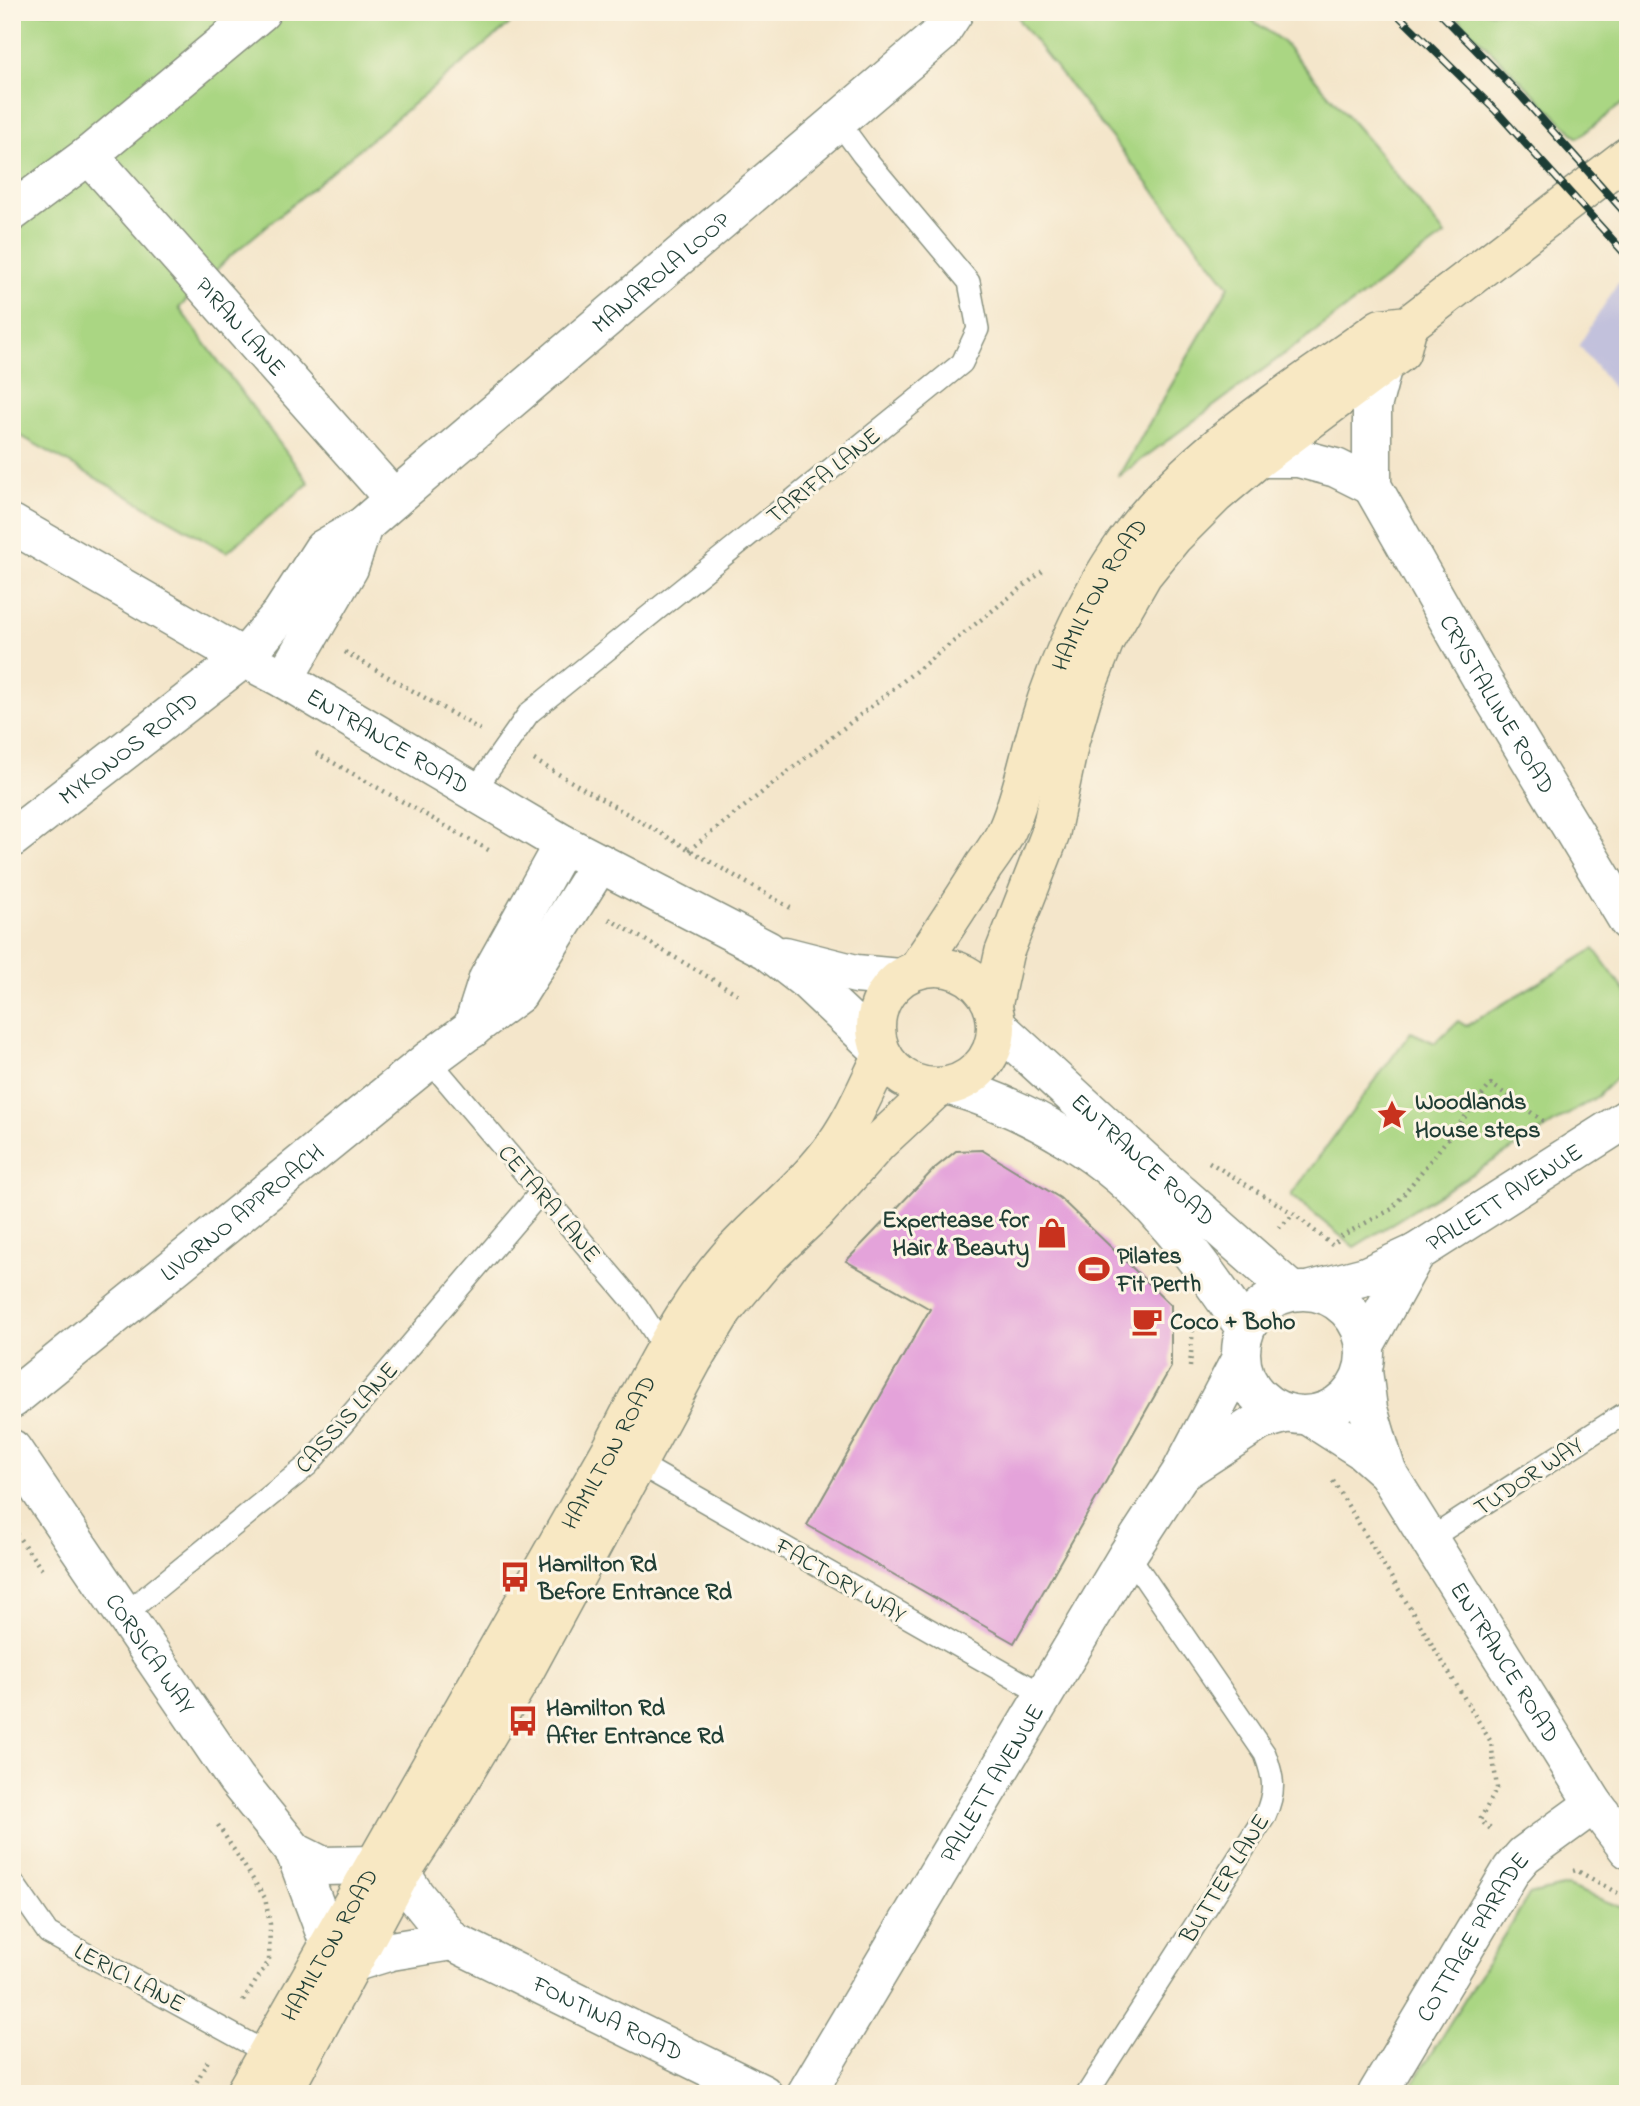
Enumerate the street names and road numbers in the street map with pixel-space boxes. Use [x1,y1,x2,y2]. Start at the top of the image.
street label: MANAROLA LOOP [585,204,740,343]
street label: PIRAN LANE [185,270,293,386]
street label: TARIFA LANE [760,420,889,534]
street label: HAMILTON ROAD [1044,512,1158,677]
street label: CRYSTALLINE ROAD [1429,609,1562,802]
street label: ENTRANCE ROAD [299,681,475,805]
street label: MYKONOS ROAD [53,684,207,815]
street label: ENTRANCE ROAD [1062,1086,1222,1236]
street label: PALLETT AVENUE [1420,1136,1590,1262]
street label: LIVORNO APPROACH [154,1137,333,1292]
street label: CETARA LANE [488,1138,608,1271]
street label: CASSIS LANE [288,1355,408,1482]
street label: HAMILTON ROAD [554,1370,667,1537]
street label: TUDOR WAY [1468,1430,1591,1527]
street label: FACTORY WAY [767,1530,912,1634]
street label: ENTRANCE ROAD [1440,1576,1567,1751]
street label: CORSICA WAY [95,1587,202,1722]
street label: PALLETT AVENUE [933,1698,1055,1870]
street label: BUTTER LANE [1172,1808,1280,1952]
street label: COTTAGE PARADE [1409,1845,1539,2030]
street label: HAMILTON ROAD [274,1863,389,2029]
street label: LERICI LANE [67,1935,191,2023]
street label: FONTINA ROAD [525,1968,688,2072]

